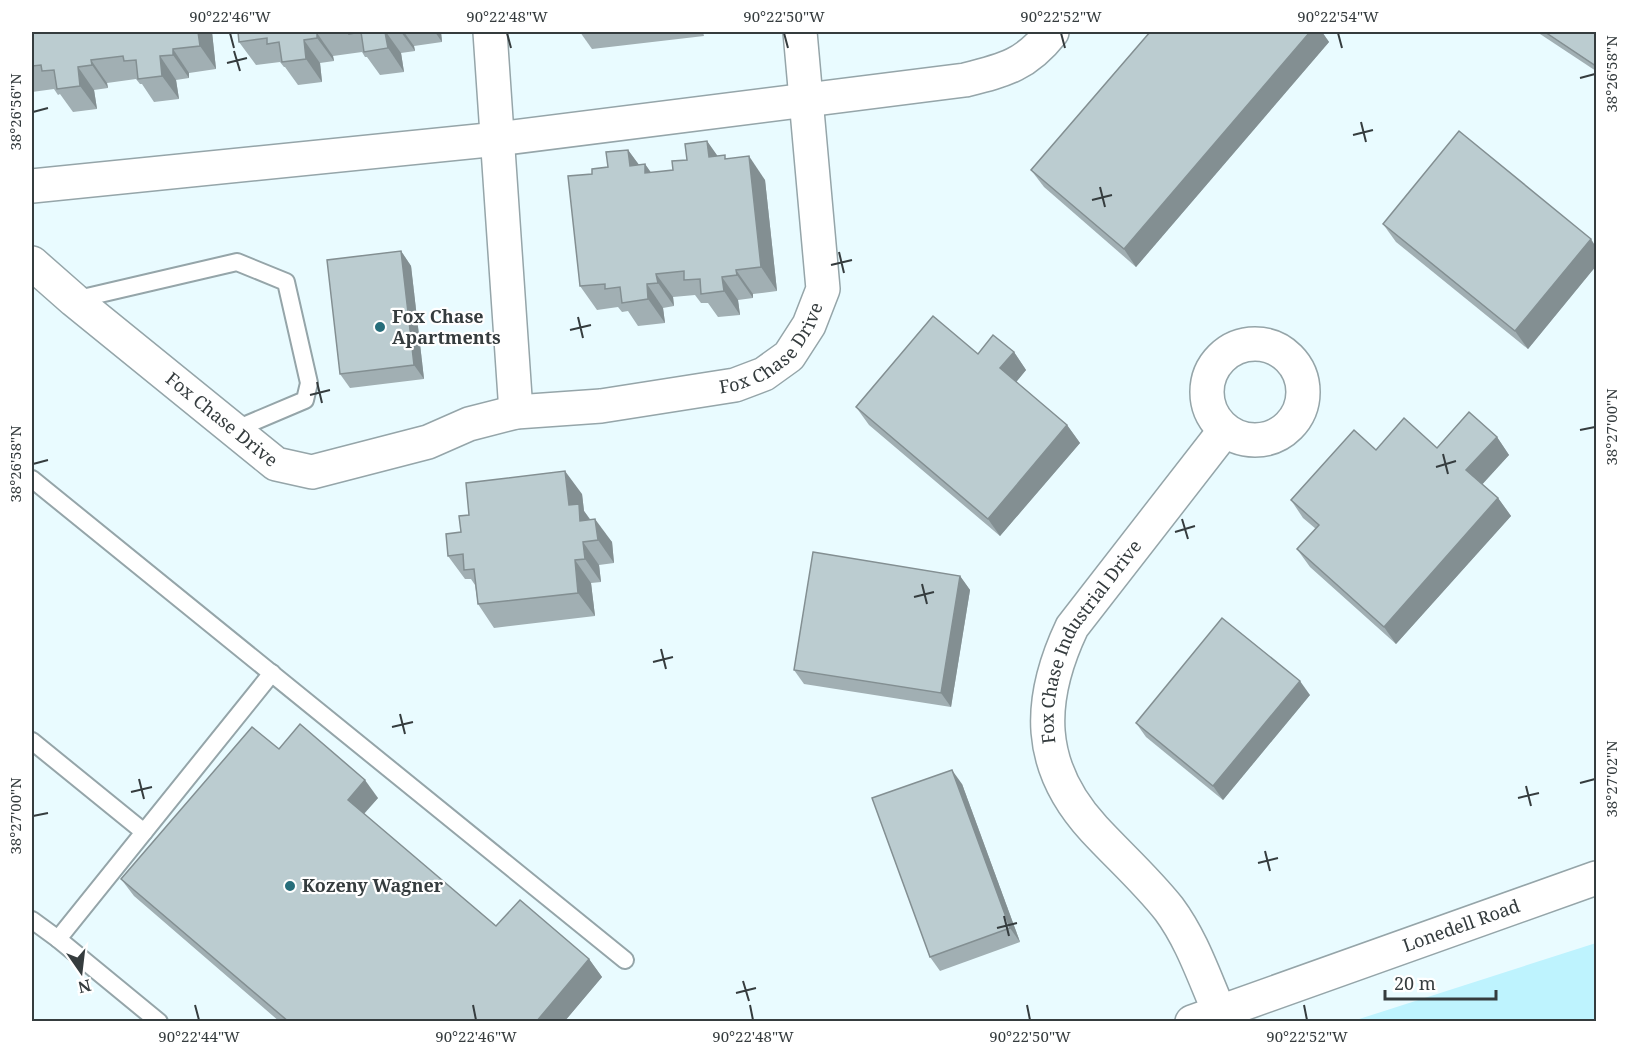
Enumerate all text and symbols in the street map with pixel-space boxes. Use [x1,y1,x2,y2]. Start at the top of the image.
text: 90°22'46"W [189,6,271,26]
text: 90°22'48"W [466,6,548,26]
text: 90°22'50"W [743,6,825,26]
text: 90°22'52"W [1020,6,1102,26]
text: 90°22'54"W [1297,6,1379,26]
text: 38°26'58"N [1601,35,1621,113]
text: 38°26'56"N [5,73,25,151]
street label: Fox Chase Drive [717,299,828,398]
place label: Fox Chase Apartments [392,304,501,349]
marker: Fox Chase Apartments [373,320,387,334]
street label: Fox Chase Drive [161,366,283,472]
text: 38°27'00"N [1601,388,1621,466]
text: 38°26'58"N [5,425,25,503]
street label: Fox Chase Industrial Drive [1035,534,1146,745]
text: 38°27'02"N [1601,740,1621,818]
text: 38°27'00"N [5,777,25,855]
place label: Kozeny Wagner [302,873,444,897]
marker: Kozeny Wagner [283,879,297,893]
street label: Lonedell Road [1399,893,1523,957]
north arrow [51,942,111,1002]
scale bar [1385,963,1496,1001]
text: 20 m [1394,971,1436,995]
text: N [75,974,93,999]
text: 90°22'44"W [158,1026,240,1046]
text: 90°22'46"W [435,1026,517,1046]
text: 90°22'48"W [712,1026,794,1046]
text: 90°22'50"W [989,1026,1071,1046]
text: 90°22'52"W [1266,1026,1348,1046]

